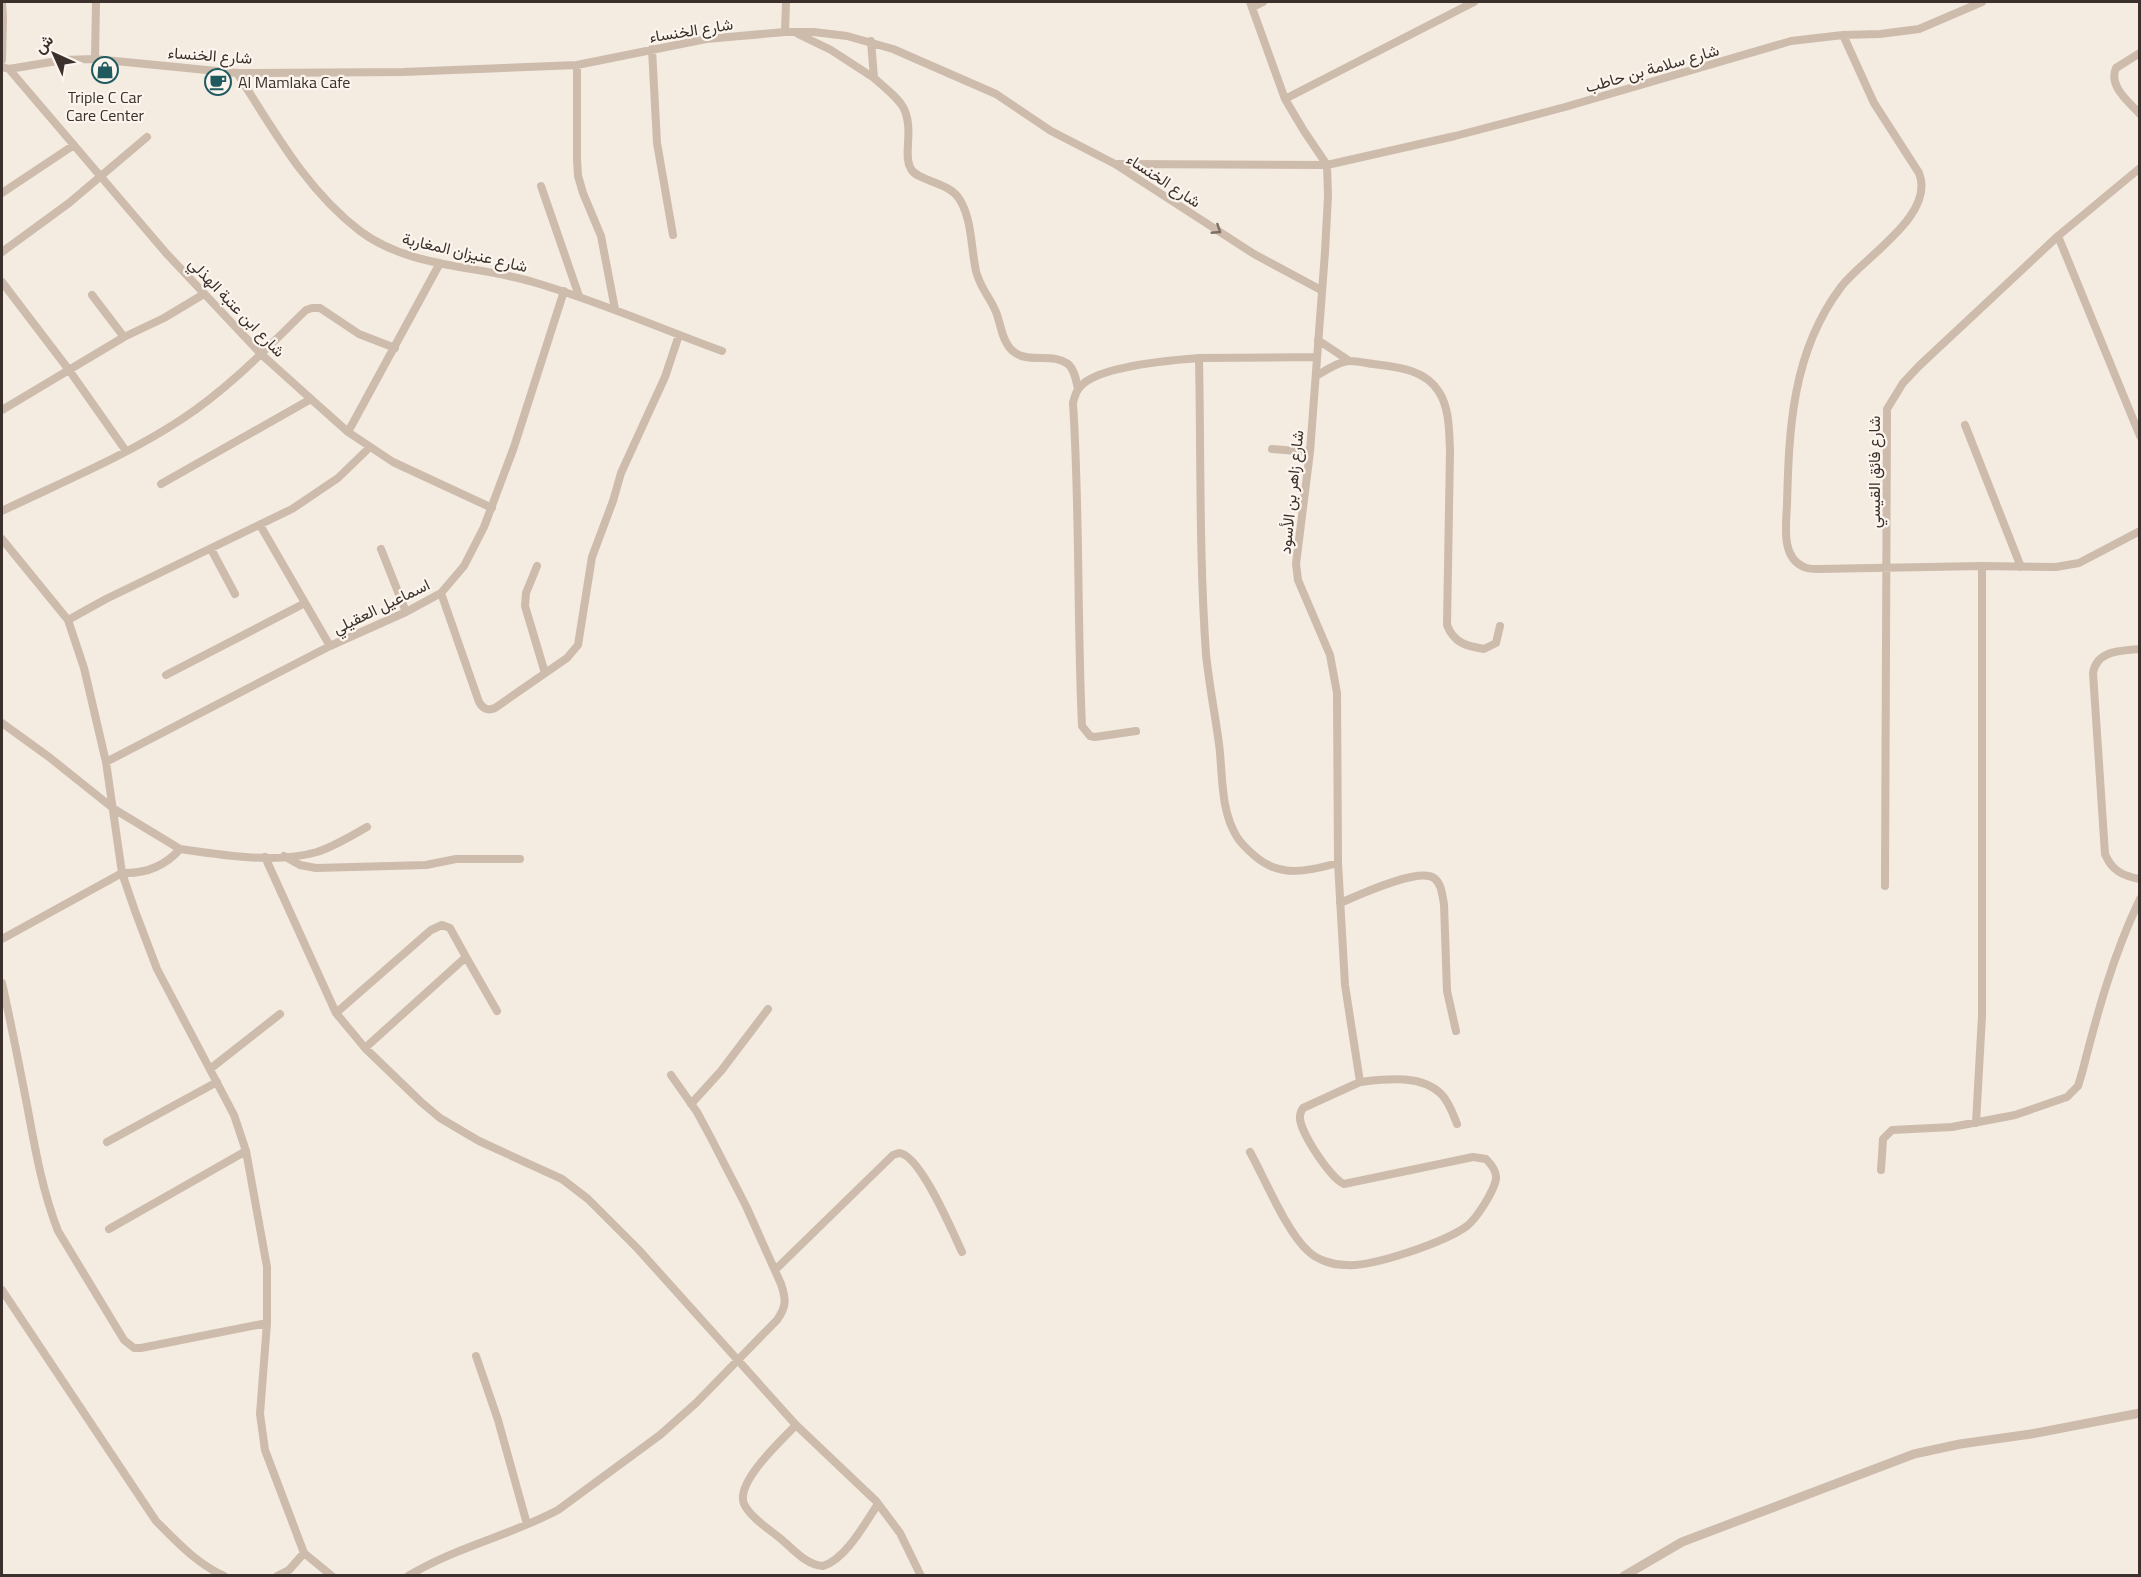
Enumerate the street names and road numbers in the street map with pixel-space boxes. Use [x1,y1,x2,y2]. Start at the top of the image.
street label: شارع الخنساء [647,12,735,48]
street label: شارع سلامة بن حاطب [1582,37,1722,99]
street label: شارع الخنساء [167,40,253,70]
street label: شارع الخنساء [1122,147,1206,213]
street label: شارع عنيزان المغاربة [400,226,530,278]
street label: شارع ابن عتبة الهذلي [182,252,291,364]
street label: شارع فائق القيسي [1862,416,1888,528]
street label: شارع زاهر بن الأسود [1273,429,1309,555]
street label: اسماعيل العقيلي [328,572,434,642]

